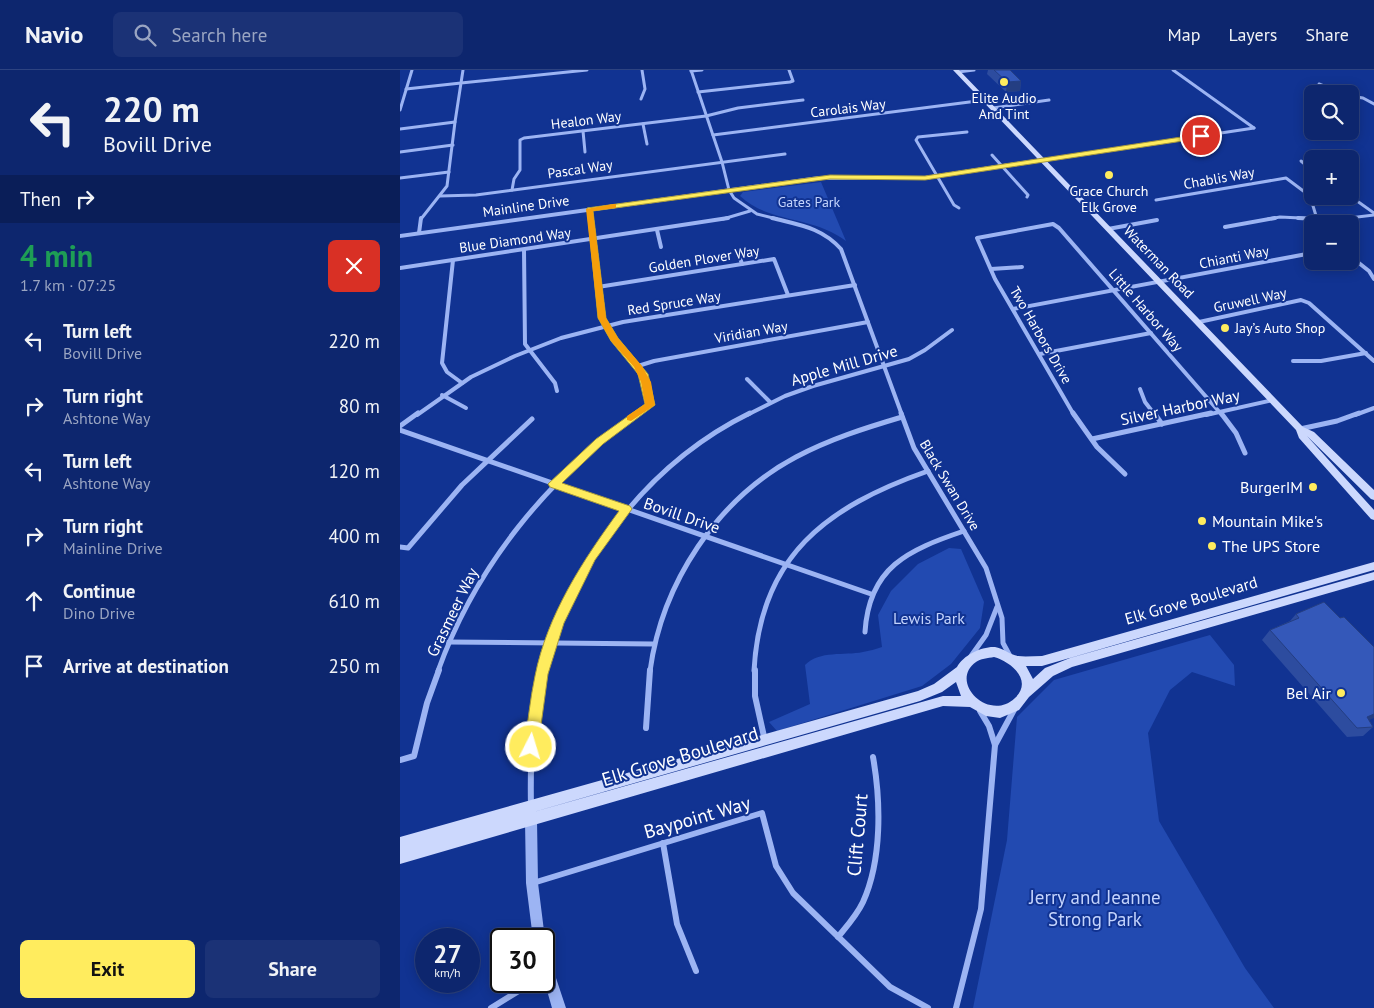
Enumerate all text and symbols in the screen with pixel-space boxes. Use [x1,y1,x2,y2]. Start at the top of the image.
search box [113,12,463,57]
text: Navio [25,19,83,50]
icon: search [131,21,159,49]
text: Search here [171,23,267,47]
text: Map [1168,23,1200,46]
text: Layers [1228,23,1277,46]
text: Share [1305,23,1349,46]
marker: Elite Audio And Tint [998,76,1010,88]
map controls [1304,85,1359,270]
button: search [1304,85,1359,140]
text: 220 m [103,86,200,132]
place label: Elite Audio And Tint [972,89,1036,123]
icon: left [20,90,85,155]
street label: Carolais Way [809,94,887,122]
street label: Healon Way [550,107,623,133]
pin [1180,115,1222,157]
icon: arrive [1187,122,1215,150]
text: Bovill Drive [103,130,212,158]
button: + [1304,150,1359,205]
street label: Pascal Way [546,155,614,182]
street label: Chablis Way [1182,163,1256,193]
marker: Grace Church Elk Grove [1103,169,1115,181]
place label: Grace Church Elk Grove [1069,182,1149,216]
icon: right [71,185,99,213]
text: Then [20,187,61,211]
street label: Mainline Drive [482,191,570,221]
park label: Gates Park [778,193,841,211]
button: − [1304,215,1359,270]
street label: Waterman Road [1120,222,1198,302]
street label: Blue Diamond Way [458,223,572,257]
text: 4 min [20,236,93,275]
button: close [328,240,380,292]
street label: Golden Plover Way [647,241,761,277]
street label: Chianti Way [1198,241,1271,273]
street label: Little Harbor Way [1105,265,1187,356]
text: 1.7 km · 07:25 [20,275,116,295]
street label: Two Harbors Drive [1006,283,1076,387]
street label: Gruwell Way [1212,283,1289,317]
street label: Red Spruce Way [626,287,723,319]
street label: Viridian Way [712,317,789,347]
text: Turn left [63,319,132,343]
place label: Jay’s Auto Shop [1234,319,1325,337]
marker: Jay’s Auto Shop [1219,322,1231,334]
icon: left [20,327,48,355]
text: 220 m [328,329,380,353]
street label: Apple Mill Drive [788,340,900,390]
text: Bovill Drive [63,343,142,363]
text: Turn right [63,384,143,408]
street label: Silver Harbor Way [1118,384,1242,429]
icon: right [20,392,48,420]
text: 80 m [339,394,380,418]
text: Ashtone Way [63,408,151,428]
street label: Black Swan Drive [916,436,984,534]
text: Turn left [63,449,132,473]
icon: left [20,457,48,485]
text: 120 m [328,459,380,483]
text: Ashtone Way [63,473,151,493]
place label: BurgerIM [1240,477,1303,497]
marker: BurgerIM [1307,481,1319,493]
street label: Bovill Drive [641,493,723,537]
place label: Mountain Mike's [1212,511,1323,531]
text: Turn right [63,514,143,538]
marker: Mountain Mike's [1196,515,1208,527]
icon: right [20,522,48,550]
text: 400 m [328,524,380,548]
place label: The UPS Store [1222,536,1320,556]
text: Mainline Drive [63,538,163,558]
marker: The UPS Store [1206,540,1218,552]
street label: Grasmeer Way [422,564,482,660]
street label: Elk Grove Boulevard [1122,572,1260,628]
text: Continue [63,579,135,603]
icon: ahead [20,587,48,615]
text: 610 m [328,589,380,613]
text: Dino Drive [63,603,135,623]
park label: Lewis Park [893,608,965,628]
icon: arrive [20,652,48,680]
text: Arrive at destination [63,654,229,678]
text: 250 m [328,654,380,678]
place label: Bel Air [1286,683,1332,703]
marker: Bel Air [1335,687,1347,699]
position arrow [504,720,556,772]
street label: Elk Grove Boulevard [599,721,761,791]
street label: Baypoint Way [641,790,753,844]
street label: Clift Court [841,792,873,877]
park label: Jerry and Jeanne Strong Park [1028,885,1161,931]
speed limit sign: 30 [490,928,555,993]
text: 27 [433,938,462,970]
button: Exit [20,940,195,998]
button: Share [205,940,380,998]
text: km/h [434,965,461,980]

